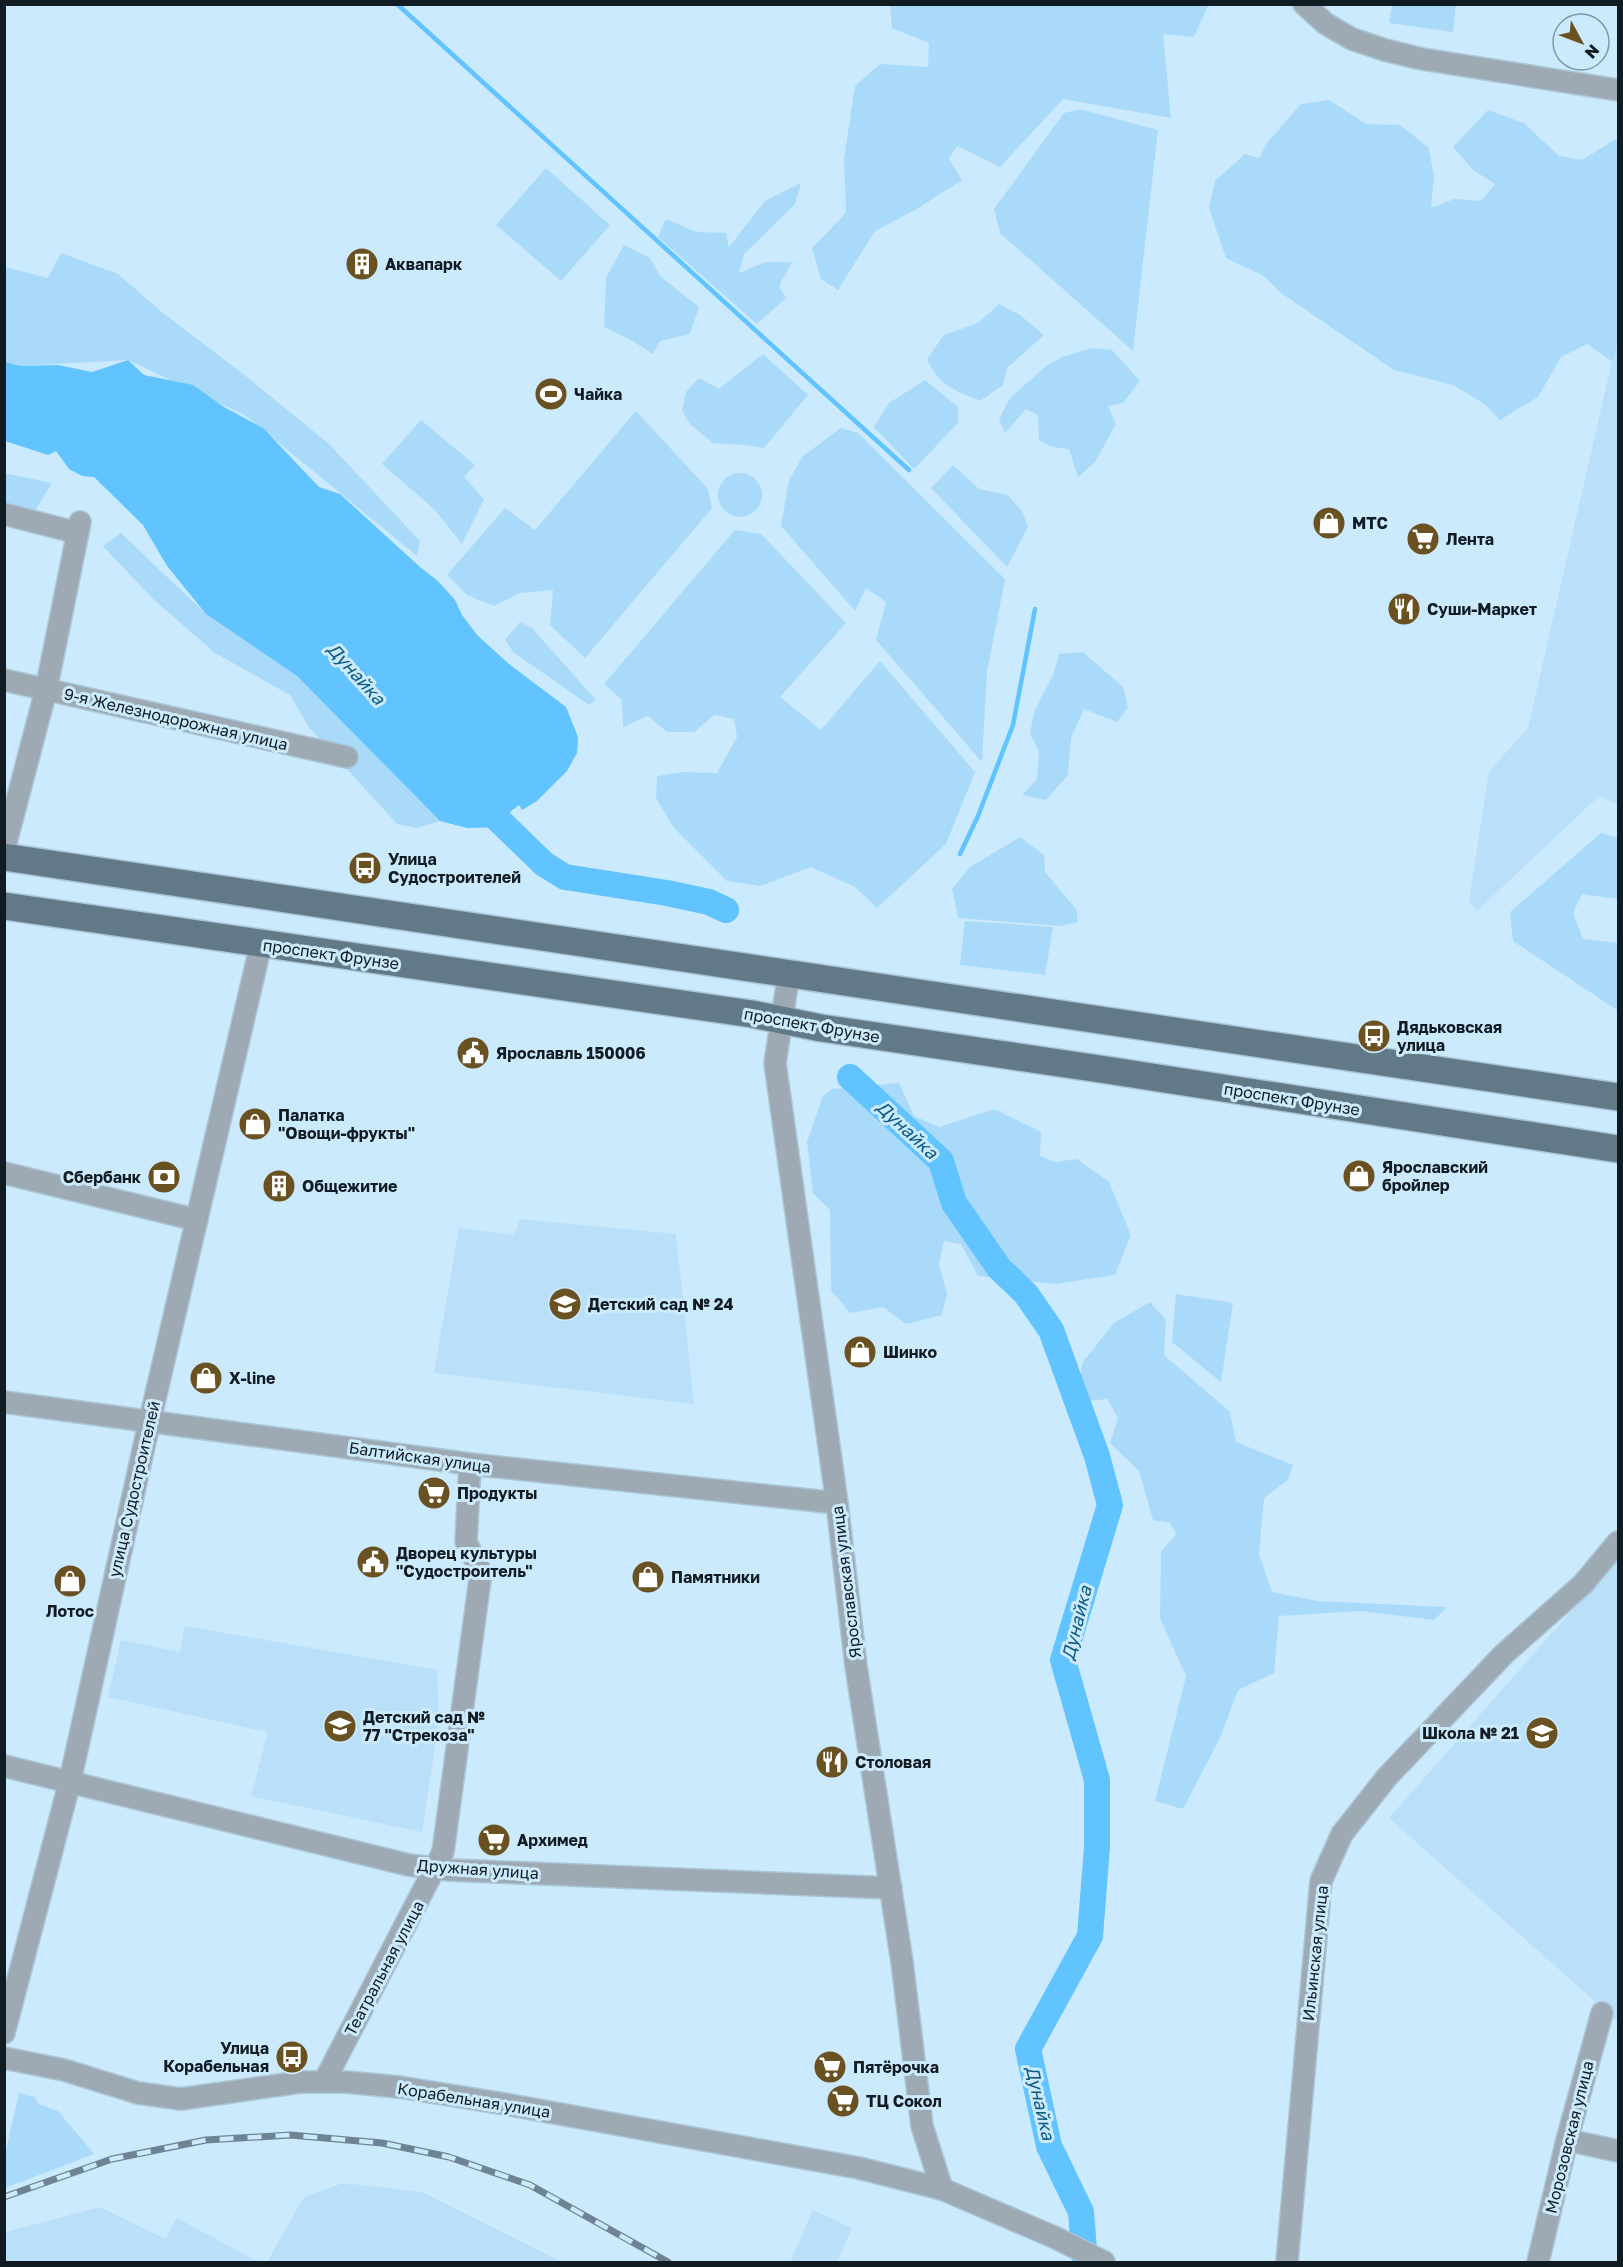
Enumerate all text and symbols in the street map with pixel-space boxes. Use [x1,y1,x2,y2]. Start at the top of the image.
north arrow [1551,12,1611,72]
text: N [1581,41,1604,63]
building icon: Аквапарк [344,246,380,282]
place label: Аквапарк [385,254,463,274]
sports icon: Чайка [533,376,569,412]
place label: Чайка [574,384,622,404]
shop icon: МТС [1311,505,1347,541]
place label: МТС [1352,513,1388,533]
supermarket icon: Лента [1405,521,1441,557]
place label: Лента [1446,529,1494,549]
restaurant icon: Суши-Маркет [1386,591,1422,627]
place label: Суши-Маркет [1427,599,1537,619]
water label: Дунайка [323,637,391,709]
street label: 9-я Железнодорожная улица [62,683,290,755]
place label: Улица Судостроителей [388,849,521,887]
bus stop icon: Улица Судостроителей [347,850,383,886]
street label: проспект Фрунзе [262,935,400,973]
street label: проспект Фрунзе [743,1003,881,1047]
place label: Дядьковская улица [1397,1017,1502,1055]
bus stop icon: Дядьковская улица [1356,1018,1392,1054]
public building icon: Ярославль 150006 [455,1035,491,1071]
place label: Ярославль 150006 [496,1043,646,1063]
street label: проспект Фрунзе [1223,1078,1361,1120]
water label: Дунайка [872,1095,943,1164]
place label: Палатка "Овощи-фрукты" [278,1105,415,1143]
shop icon: Палатка "Овощи-фрукты" [237,1106,273,1142]
place label: Ярославский бройлер [1382,1157,1488,1195]
shop icon: Ярославский бройлер [1341,1158,1377,1194]
bank icon: Сбербанк [146,1159,182,1195]
place label: Сбербанк [63,1167,142,1187]
building icon: Общежитие [261,1168,297,1204]
place label: Общежитие [302,1176,398,1196]
school or university icon: Детский сад № 24 [547,1286,583,1322]
place label: Детский сад № 24 [588,1294,733,1314]
shop icon: Шинко [842,1334,878,1370]
place label: Шинко [883,1342,937,1362]
shop icon: X-line [188,1360,224,1396]
place label: X-line [229,1368,275,1388]
street label: улица Судостроителей [104,1399,164,1579]
street label: Балтийская улица [348,1437,492,1477]
supermarket icon: Продукты [416,1475,452,1511]
place label: Продукты [457,1483,537,1503]
street label: Ярославская улица [827,1505,865,1659]
place label: Дворец культуры "Судостроитель" [396,1543,537,1581]
public building icon: Дворец культуры "Судостроитель" [355,1544,391,1580]
shop icon: Памятники [630,1559,666,1595]
shop icon: Лотос [52,1563,88,1599]
place label: Памятники [671,1567,760,1587]
water label: Дунайка [1056,1583,1096,1663]
place label: Лотос [46,1601,94,1621]
place label: Детский сад № 77 "Стрекоза" [363,1707,485,1745]
school or university icon: Детский сад № 77 "Стрекоза" [322,1708,358,1744]
school or university icon: Школа № 21 [1524,1715,1560,1751]
place label: Школа № 21 [1422,1723,1519,1743]
restaurant icon: Столовая [814,1744,850,1780]
place label: Столовая [855,1752,931,1772]
supermarket icon: Архимед [476,1822,512,1858]
place label: Архимед [517,1830,588,1850]
street label: Дружная улица [416,1855,540,1883]
street label: Ильинская улица [1298,1884,1332,2022]
street label: Театральная улица [340,1897,428,2039]
place label: Улица Корабельная [163,2038,269,2076]
bus stop icon: Улица Корабельная [274,2039,310,2075]
supermarket icon: Пятёрочка [812,2049,848,2085]
place label: Пятёрочка [853,2057,939,2077]
street label: Морозовская улица [1540,2059,1598,2215]
water label: Дунайка [1022,2063,1060,2143]
street label: Корабельная улица [396,2078,552,2122]
supermarket icon: ТЦ Сокол [825,2083,861,2119]
place label: ТЦ Сокол [866,2091,942,2111]

